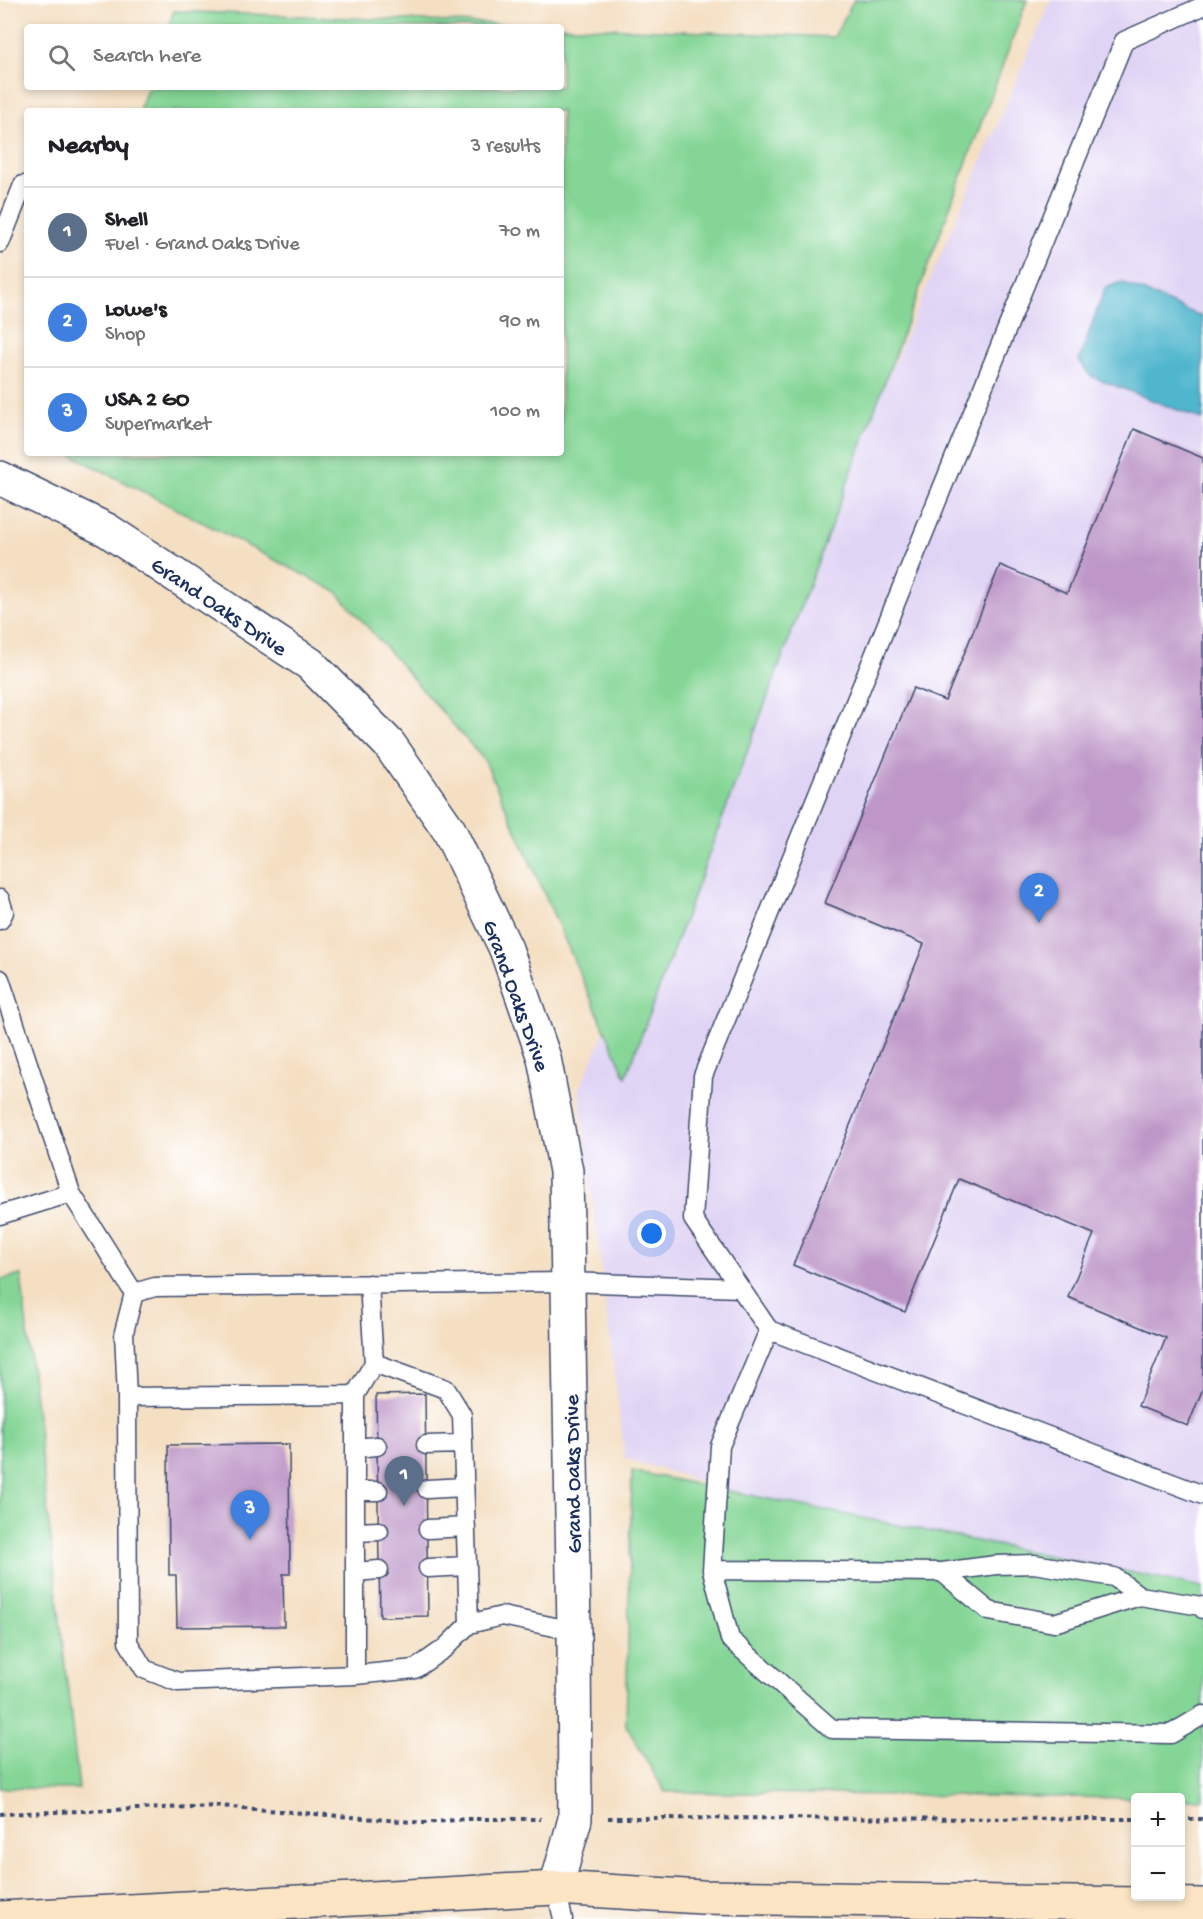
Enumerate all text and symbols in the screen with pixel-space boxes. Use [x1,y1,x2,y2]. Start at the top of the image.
search box [24,24,564,90]
icon: search [45,41,78,74]
text: Search here [93,44,201,70]
text: Nearby [48,132,129,163]
text: 3 results [471,136,540,159]
text: Shell [105,208,148,234]
text: 1 [63,221,72,244]
text: 70 m [499,221,540,244]
text: Fuel · Grand Oaks Drive [105,234,300,257]
text: Lowe's [105,298,167,324]
text: 2 [63,311,72,334]
text: 90 m [500,311,540,334]
text: Shop [105,324,145,347]
text: USA 2 GO [105,388,189,414]
text: 3 [62,401,73,424]
text: 100 m [490,401,540,424]
text: Supermarket [105,414,211,437]
street label: Grand Oaks Drive [145,553,291,664]
pin: 2 [1020,874,1058,923]
street label: Grand Oaks Drive [475,917,554,1076]
your location [637,1219,666,1248]
street label: Grand Oaks Drive [561,1394,589,1554]
pin: 1 [384,1456,424,1506]
pin: 3 [230,1490,270,1540]
map controls [1131,1793,1185,1901]
button: + [1131,1793,1185,1847]
button: − [1131,1847,1185,1901]

